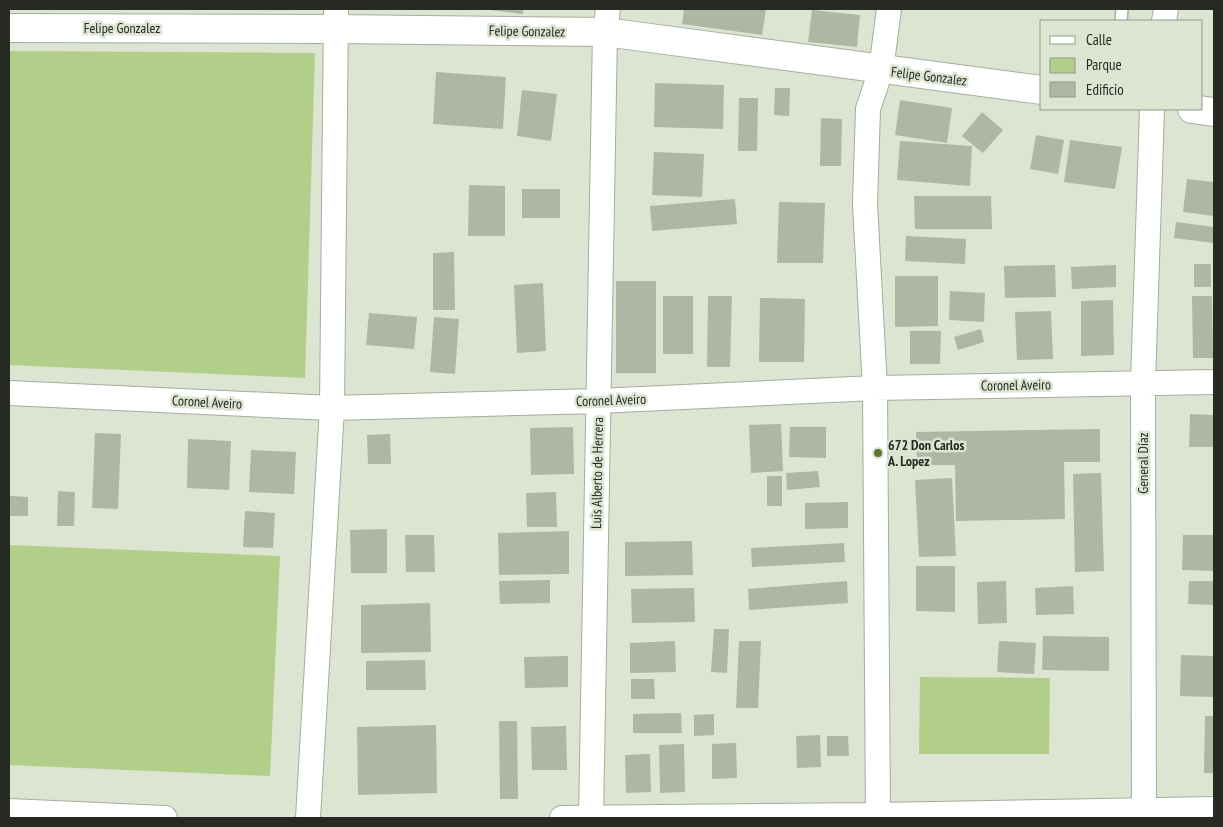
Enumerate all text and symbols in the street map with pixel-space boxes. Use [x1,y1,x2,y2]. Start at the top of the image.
street label: Felipe Gonzalez [84,19,160,37]
legend [1040,20,1203,110]
street label: Felipe Gonzalez [489,21,565,41]
text: Calle [1086,30,1112,49]
text: Parque [1086,55,1122,74]
street label: Felipe Gonzalez [890,62,968,90]
text: Edificio [1086,80,1124,99]
street label: Coronel Aveiro [981,375,1051,395]
street label: Coronel Aveiro [576,390,646,410]
street label: Coronel Aveiro [172,391,242,413]
street label: Luis Alberto de Herrera [587,417,607,529]
street label: General Díaz [1134,432,1152,494]
place label: 672 Don Carlos A. Lopez [887,436,964,470]
marker: 672 Don Carlos A. Lopez [872,447,884,459]

